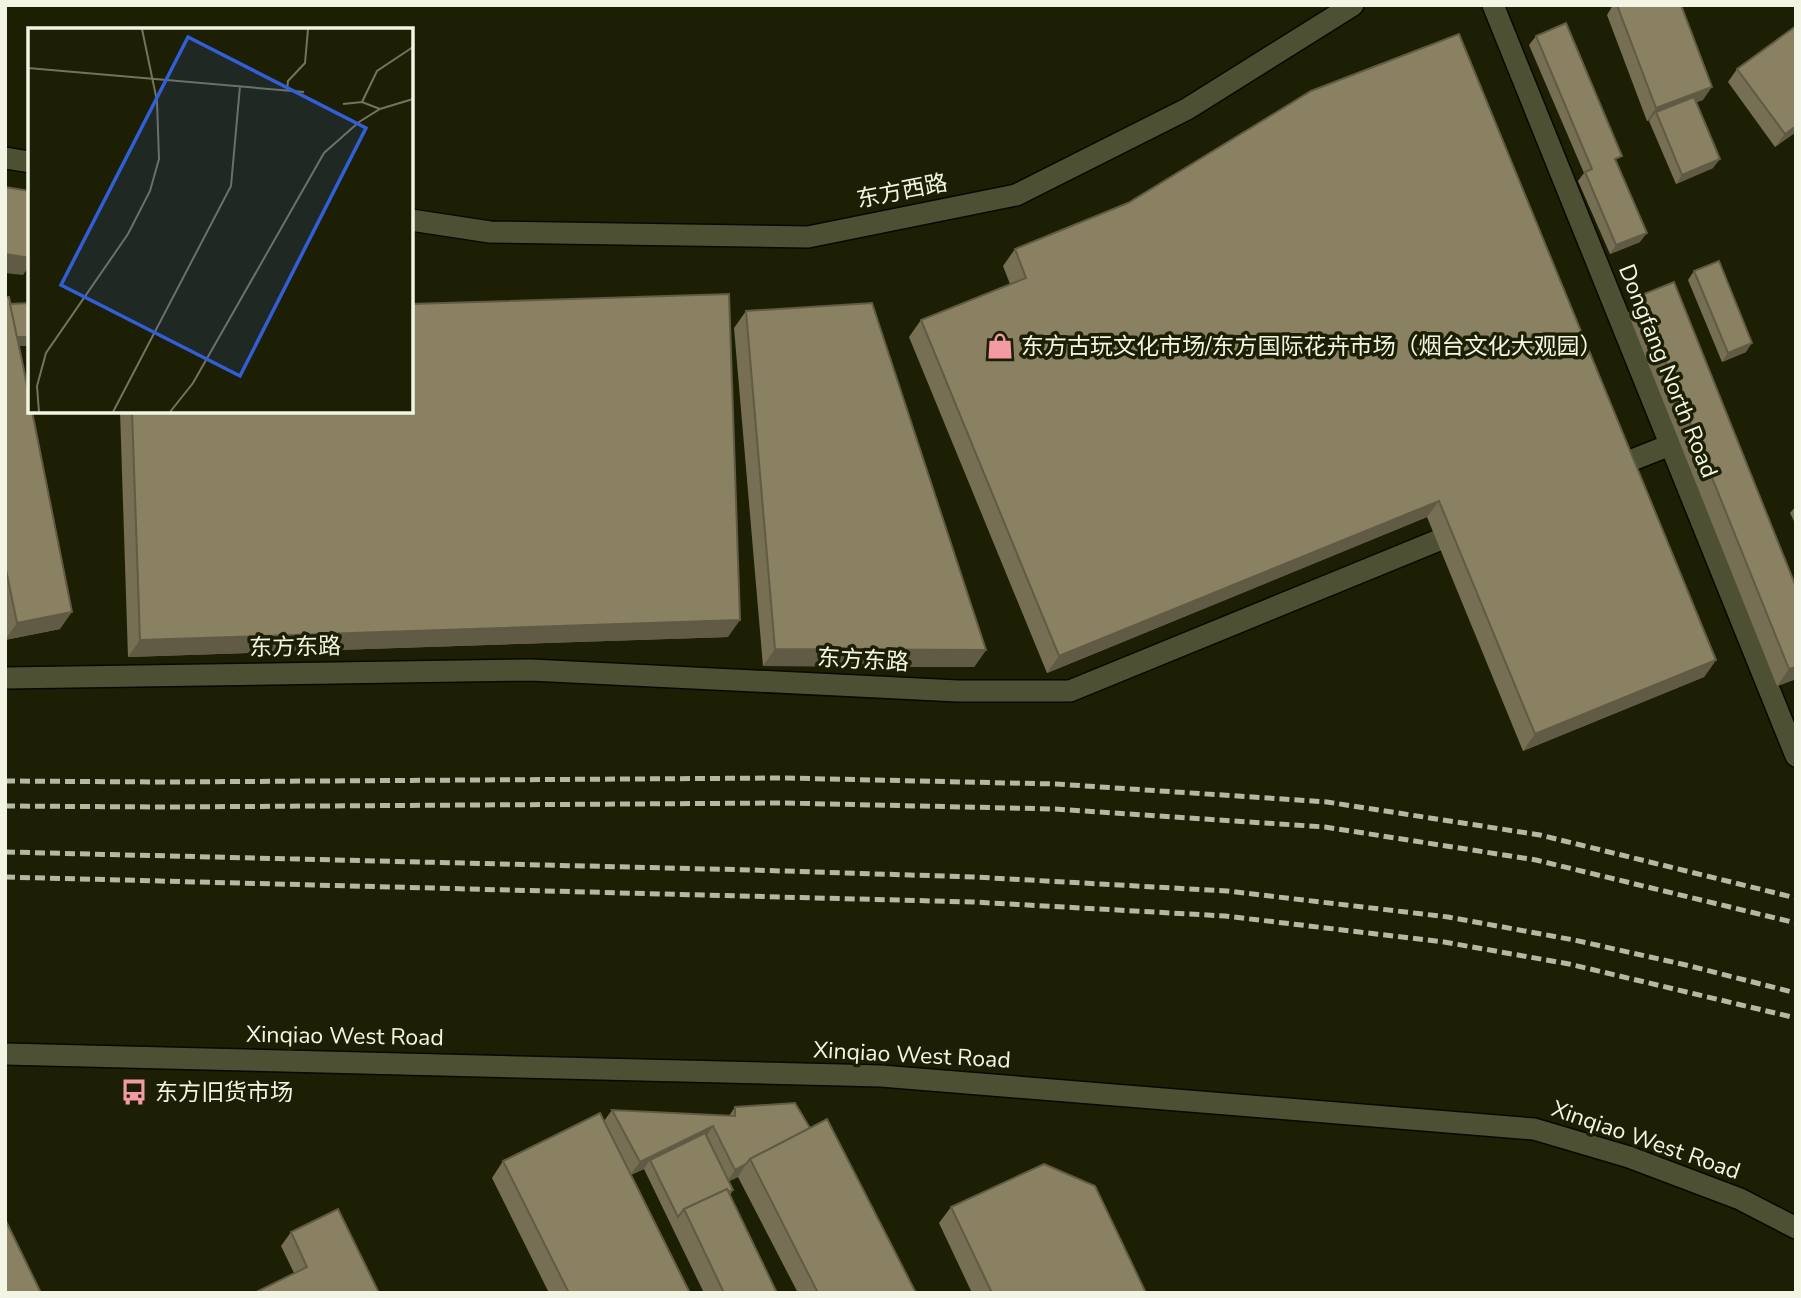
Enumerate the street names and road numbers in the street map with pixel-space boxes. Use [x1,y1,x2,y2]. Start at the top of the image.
street label: 东方西路 [854,167,950,215]
street label: Dongfang North Road [1611,260,1725,482]
street label: 东方东路 [249,631,341,663]
street label: 东方东路 [816,642,910,678]
street label: Xinqiao West Road [246,1019,444,1053]
street label: Xinqiao West Road [813,1034,1011,1076]
street label: Xinqiao West Road [1548,1093,1744,1187]

